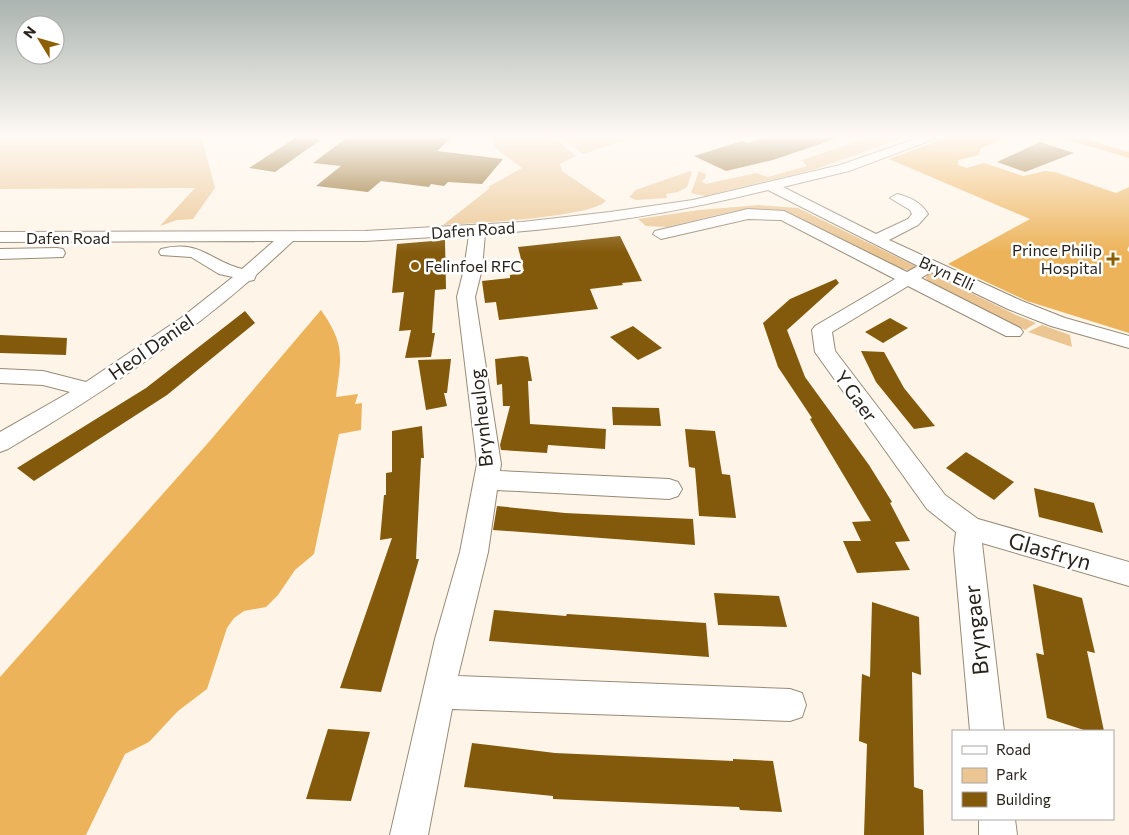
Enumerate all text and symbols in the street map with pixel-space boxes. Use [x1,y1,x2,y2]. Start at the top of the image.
north arrow [15,15,65,65]
text: N [19,23,39,41]
street label: Dafen Road [430,217,516,242]
street label: Dafen Road [26,228,110,247]
place label: Prince Philip Hospital [1012,240,1102,277]
street label: Bryn Elli [916,251,978,294]
marker: Prince Philip Hospital [1106,252,1120,266]
place label: Felinfoel RFC [425,256,522,275]
marker: Felinfoel RFC [409,260,421,272]
street label: Heol Daniel [104,309,198,384]
street label: Y Gaer [830,366,883,426]
street label: Brynheulog [464,368,497,468]
street label: Glasfryn [1006,526,1095,575]
street label: Bryngaer [957,583,994,677]
legend [952,730,1114,820]
text: Road [996,740,1031,758]
text: Park [996,765,1027,783]
text: Building [996,790,1051,808]

